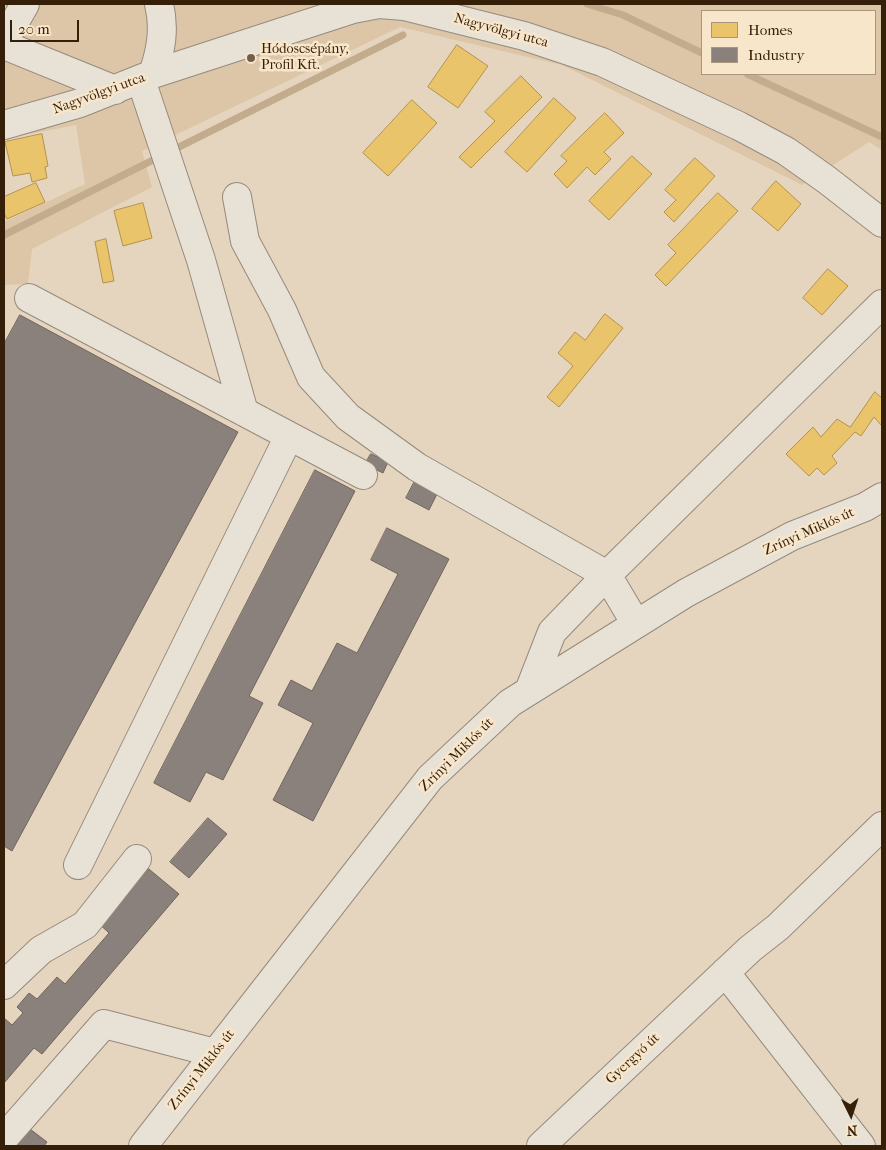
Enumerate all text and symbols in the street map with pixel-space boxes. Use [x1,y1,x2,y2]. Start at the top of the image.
scale bar [12,10,81,42]
street label: Nagyvölgyi utca [452,10,550,52]
legend [701,10,876,75]
text: 20 m [18,20,50,38]
text: Homes [748,21,793,39]
place label: Hódoscsépány, Profil Kft. [261,42,349,74]
text: Industry [748,46,804,64]
marker: Hódoscsépány, Profil Kft. [245,52,257,64]
street label: Nagyvölgyi utca [51,70,147,118]
street label: Zrínyi Miklós út [761,504,857,560]
street label: Zrínyi Miklós út [416,714,498,796]
street label: Zrínyi Miklós út [165,1026,239,1114]
street label: Gyergyó út [603,1030,663,1088]
north arrow [826,1090,876,1140]
text: N [846,1122,858,1139]

